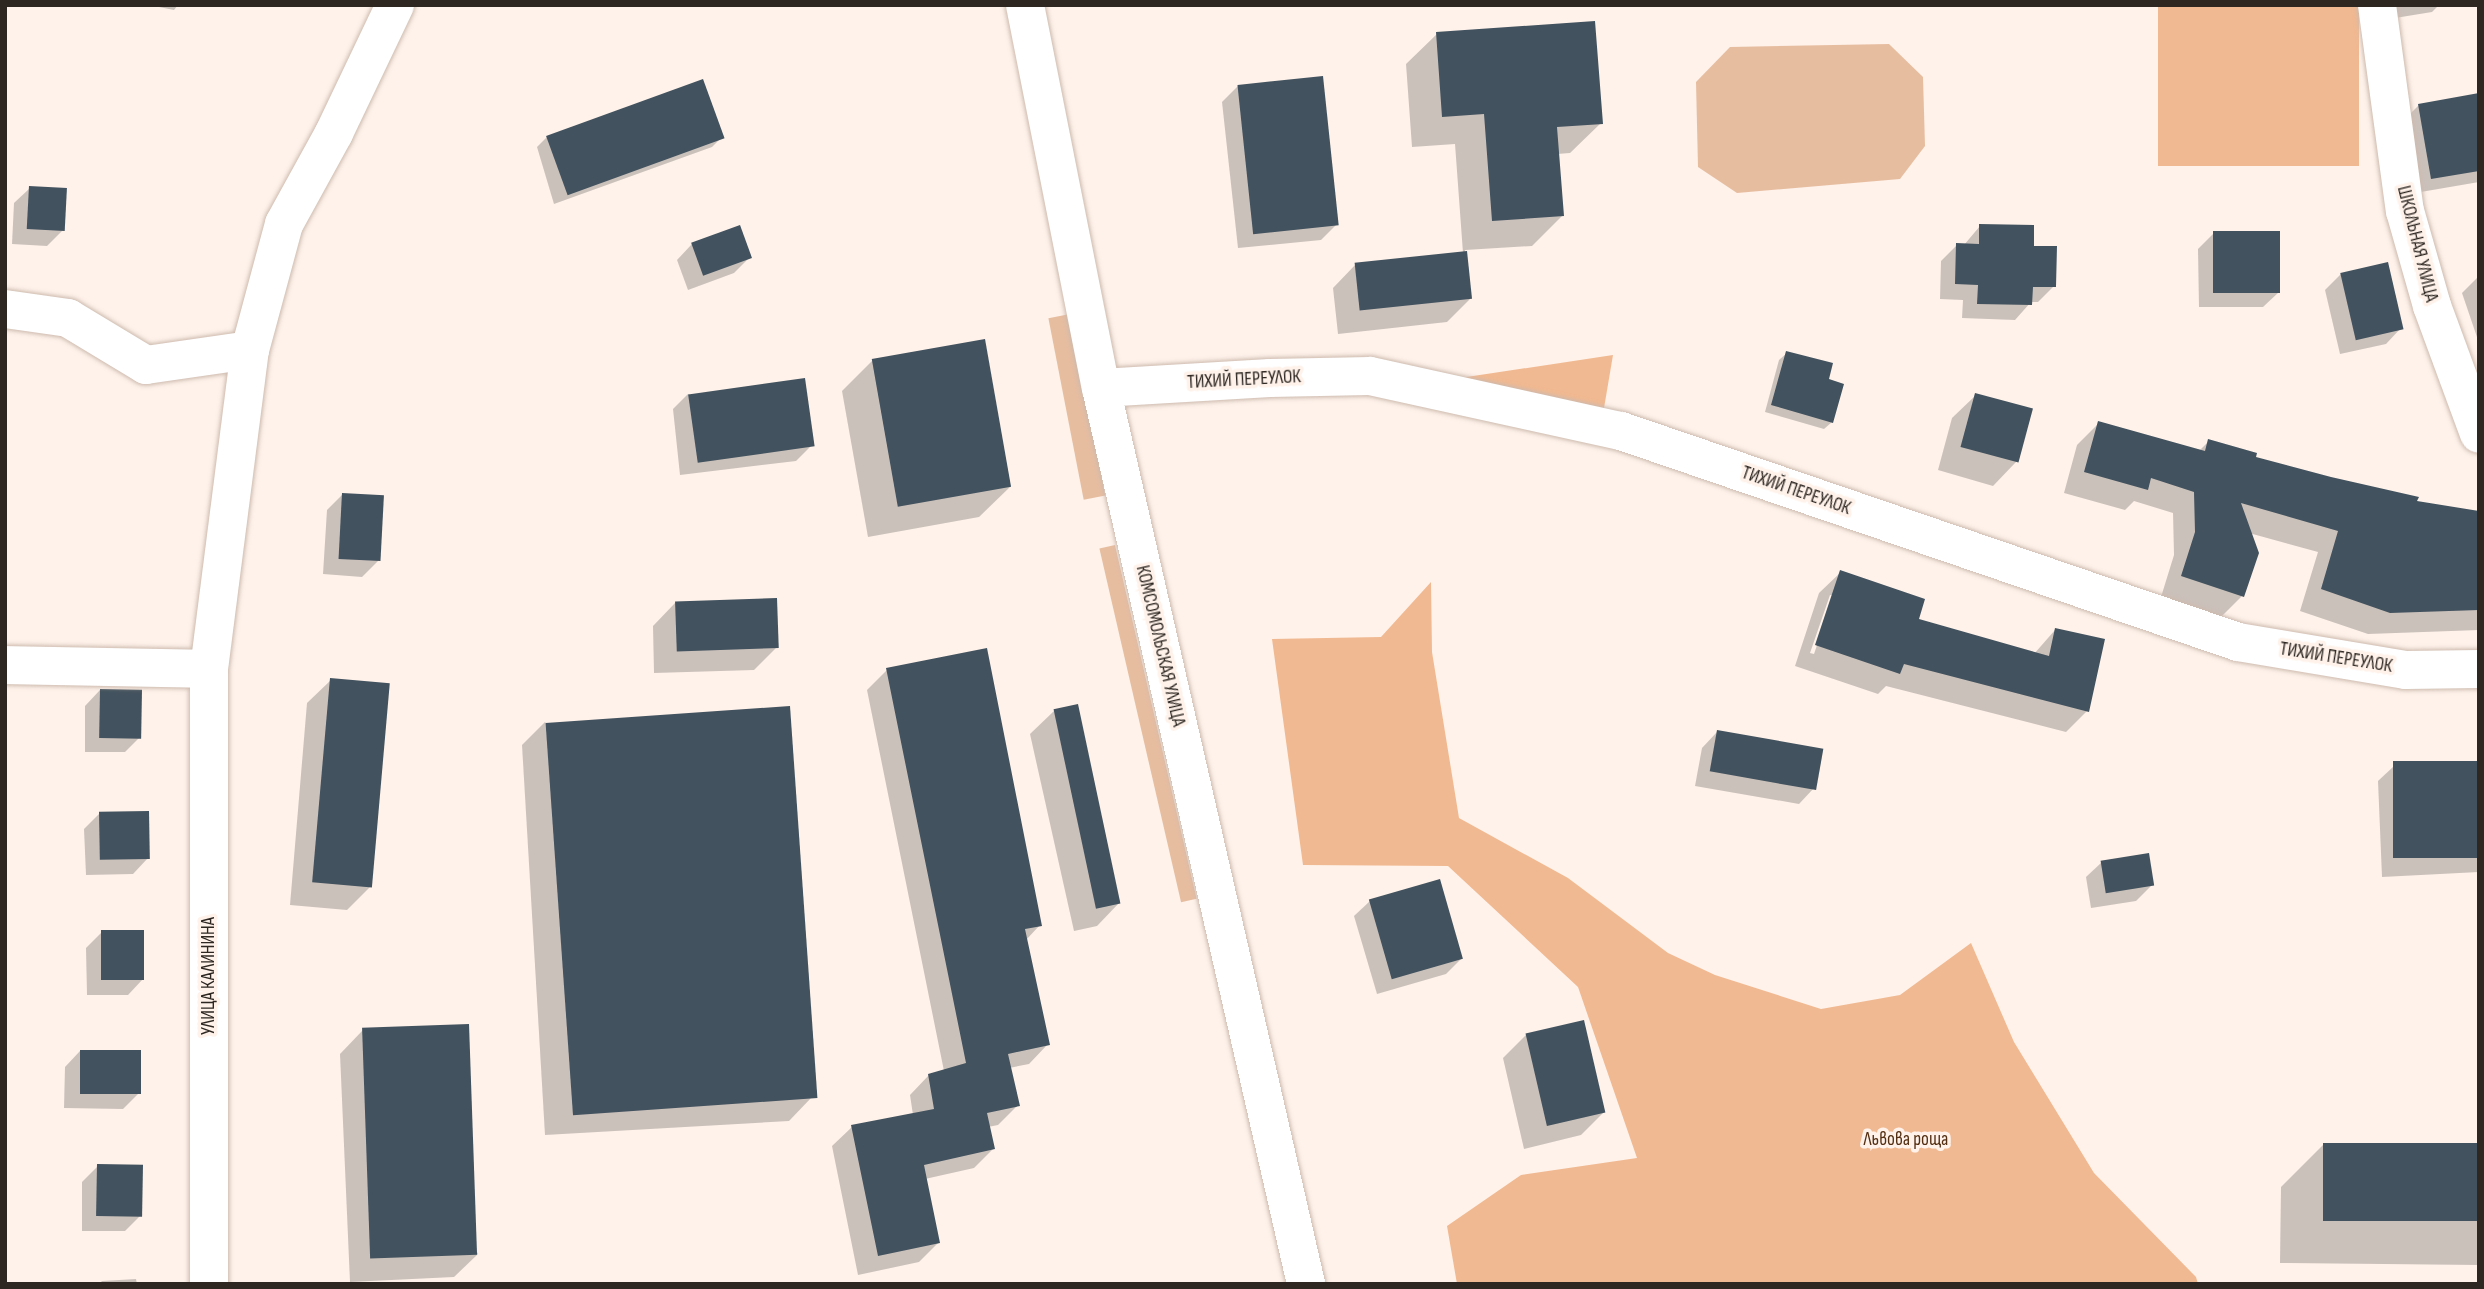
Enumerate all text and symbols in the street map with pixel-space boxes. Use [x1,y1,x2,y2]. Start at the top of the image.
street label: ШКОЛЬНАЯ УЛИЦА [2392,184,2442,304]
street label: ТИХИЙ ПЕРЕУЛОК [1187,366,1301,394]
street label: ТИХИЙ ПЕРЕУЛОК [1738,462,1854,520]
street label: КОМСОМОЛЬСКАЯ УЛИЦА [1130,563,1190,729]
street label: ТИХИЙ ПЕРЕУЛОК [2278,638,2394,678]
street label: УЛИЦА КАЛИНИНА [198,917,220,1035]
park label: Львова роща [1864,1129,1948,1151]

